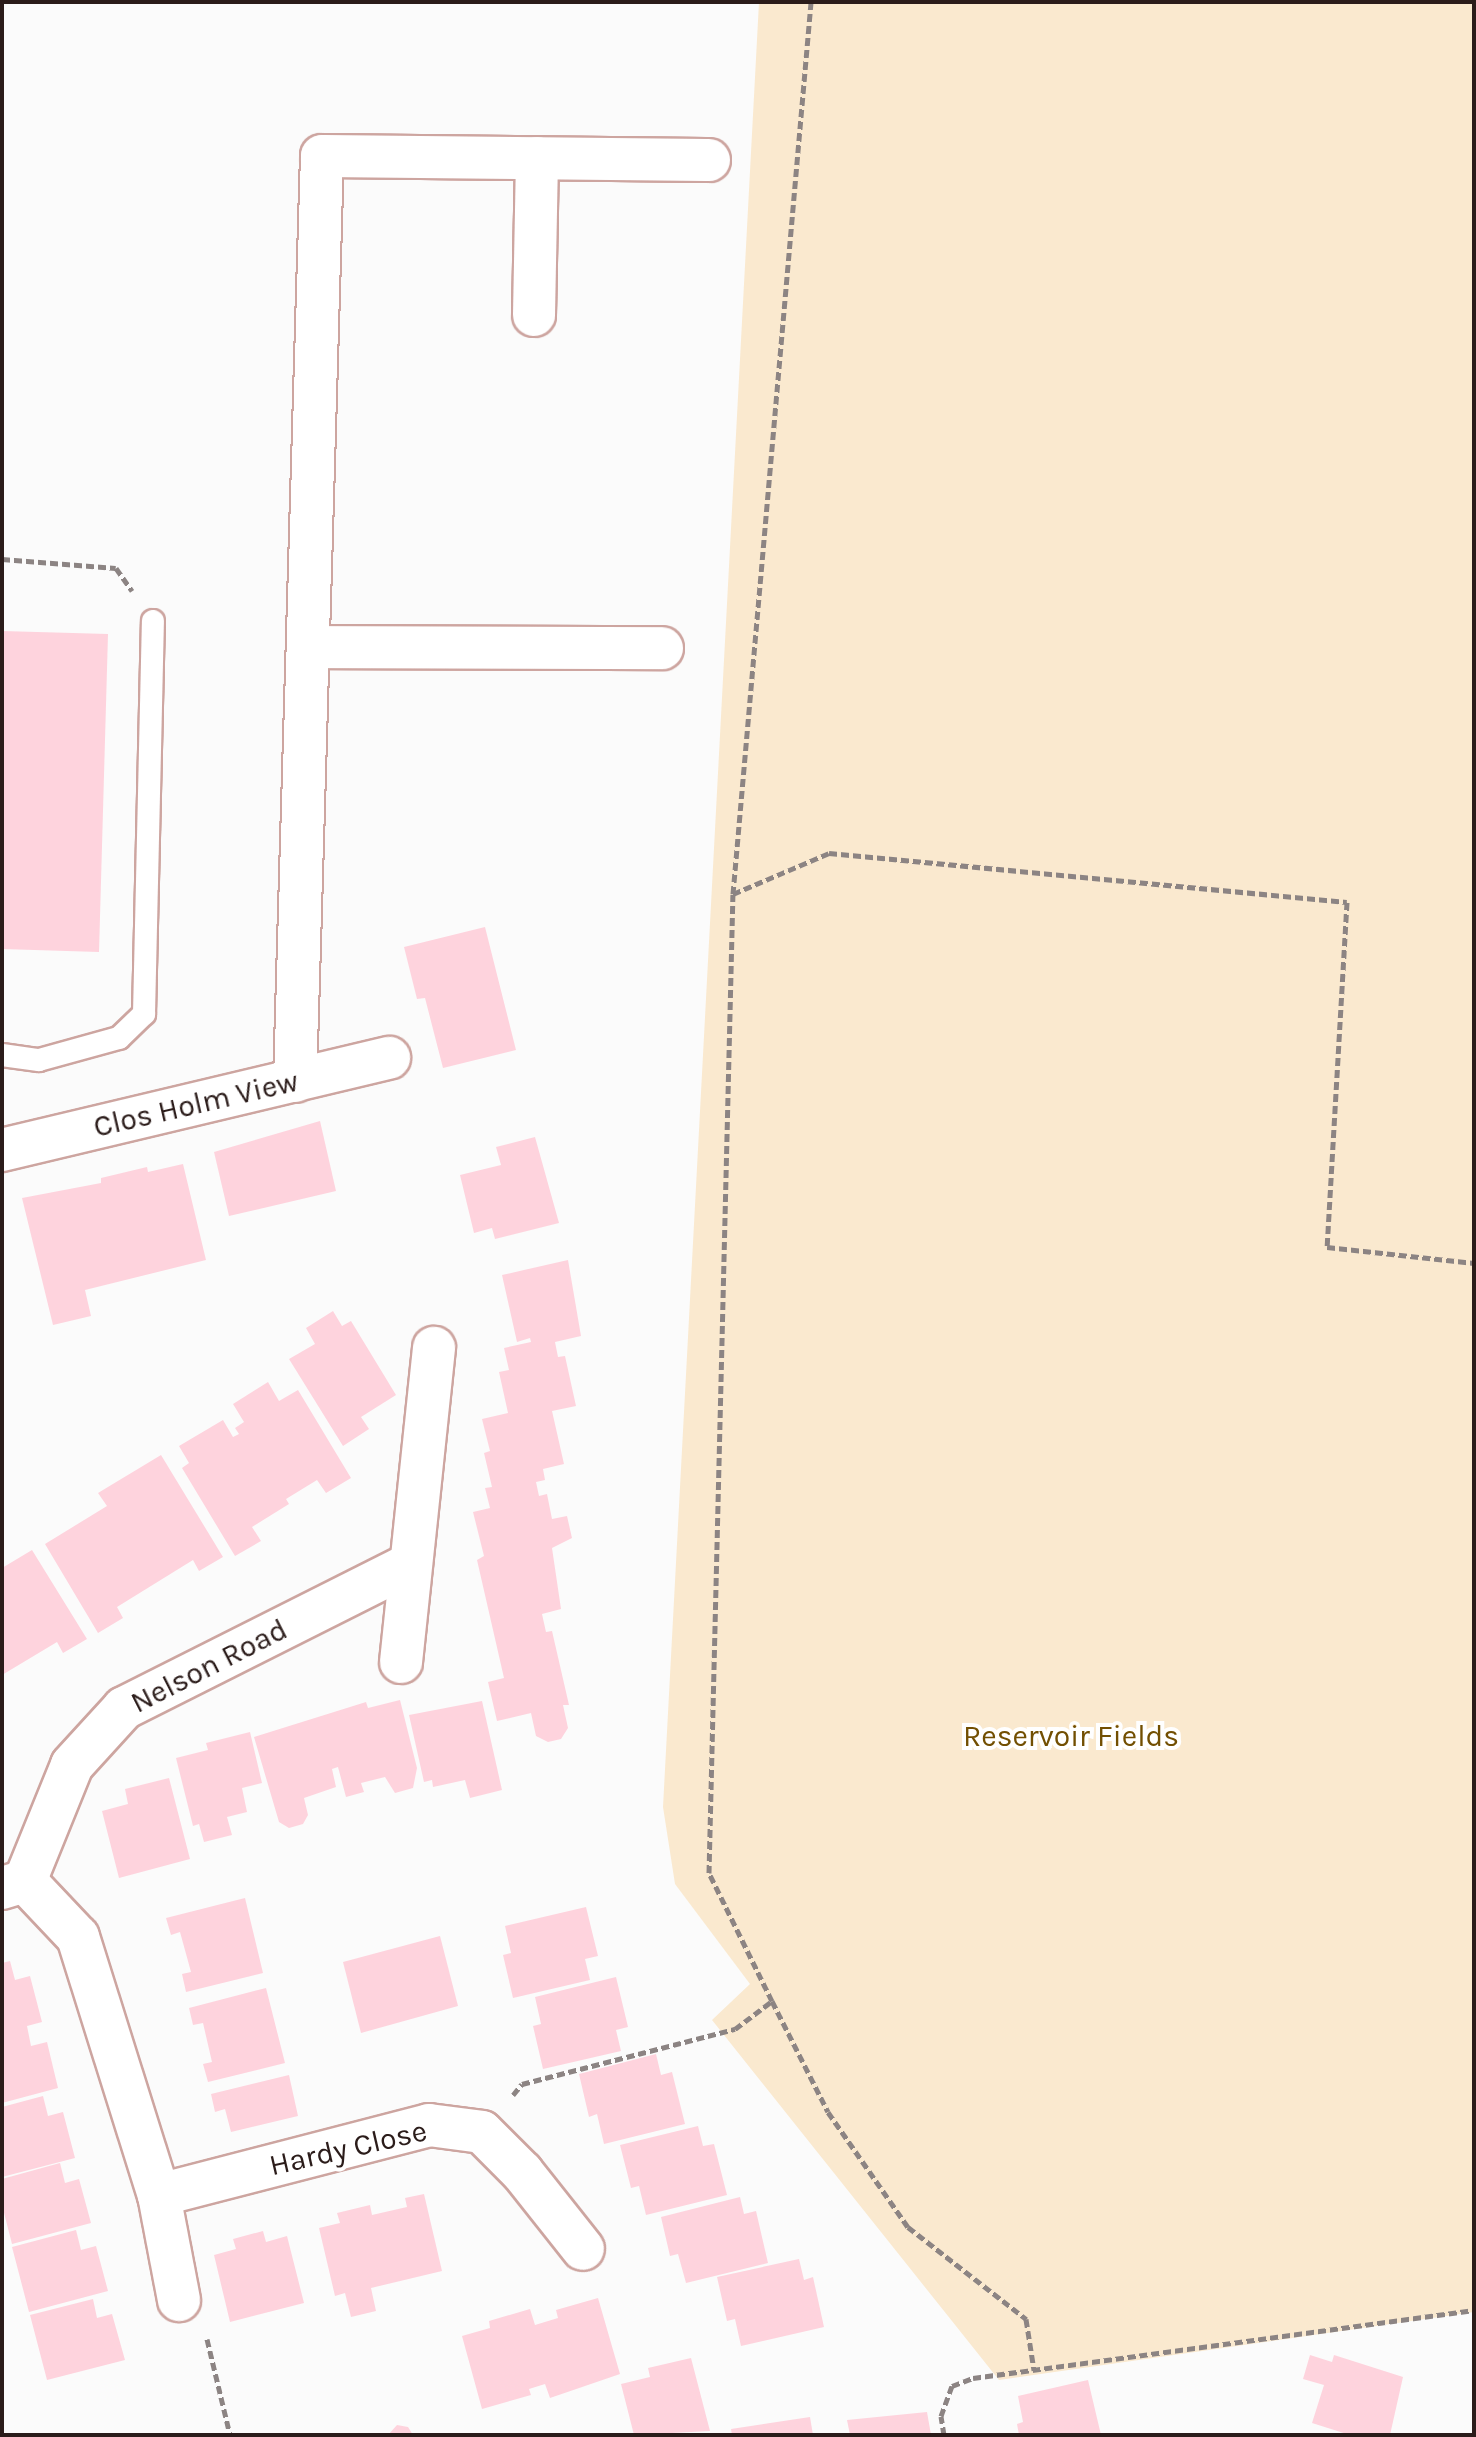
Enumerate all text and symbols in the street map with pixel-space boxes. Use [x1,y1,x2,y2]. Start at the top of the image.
street label: Clos Holm View [90,1063,302,1145]
street label: Nelson Road [125,1611,293,1721]
park label: Reservoir Fields [963,1718,1179,1754]
street label: Hardy Close [266,2112,430,2184]

